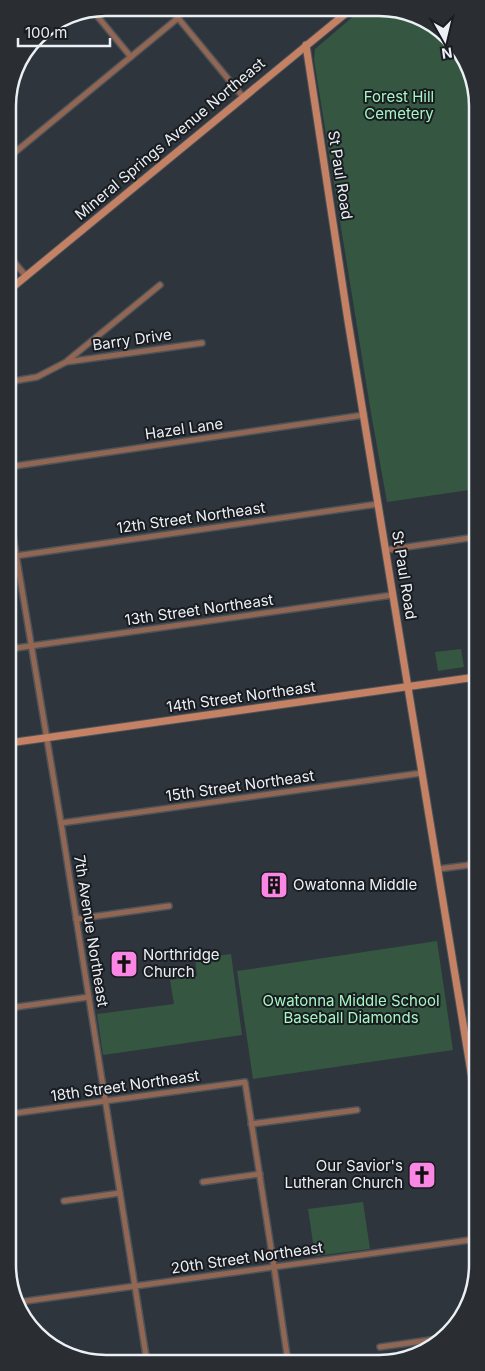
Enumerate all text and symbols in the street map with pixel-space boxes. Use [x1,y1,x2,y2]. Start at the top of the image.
scale bar [18,15,110,47]
north arrow [420,15,470,65]
text: 100 m [25,23,67,42]
text: N [440,44,453,63]
street label: Mineral Springs Avenue Northeast [71,53,269,224]
park label: Forest Hill Cemetery [364,87,434,123]
street label: St Paul Road [324,129,357,221]
street label: Barry Drive [91,325,173,354]
street label: Hazel Lane [144,414,224,443]
street label: 12th Street Northeast [115,498,267,537]
street label: St Paul Road [388,529,421,621]
street label: 13th Street Northeast [123,590,275,629]
street label: 14th Street Northeast [165,677,317,716]
street label: 15th Street Northeast [164,766,316,805]
street label: 7th Avenue Northeast [70,854,113,1008]
building icon: Owatonna Middle [259,870,289,900]
place label: Owatonna Middle [293,875,417,894]
place label: Northridge Church [143,945,220,981]
church icon: Northridge Church [109,949,139,979]
park label: Owatonna Middle School Baseball Diamonds [262,991,440,1027]
street label: 18th Street Northeast [49,1066,201,1105]
place label: Our Savior's Lutheran Church [284,1156,403,1192]
church icon: Our Savior's Lutheran Church [407,1160,437,1190]
street label: 20th Street Northeast [170,1237,324,1278]

